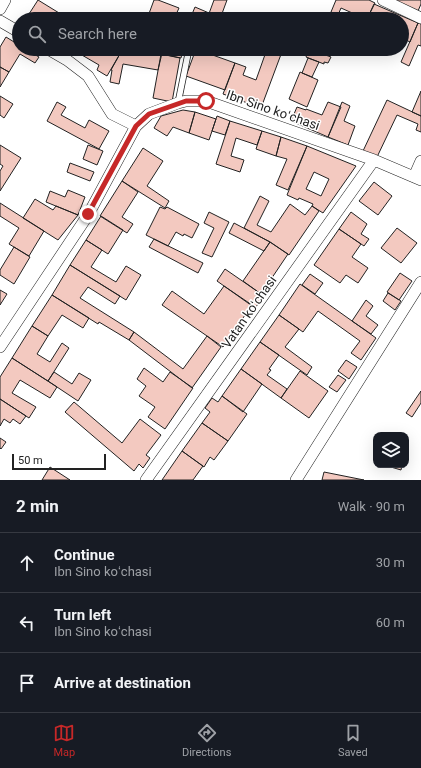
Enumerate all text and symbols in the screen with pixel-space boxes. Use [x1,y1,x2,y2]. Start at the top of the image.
search box [12,12,409,56]
icon: search [26,23,48,45]
text: Search here [58,25,137,43]
street label: Ibn Sino koʻchasi [224,87,322,133]
route start [197,92,215,110]
route end [79,205,97,223]
street label: Vatan koʻchasi [219,273,279,351]
map controls [373,432,409,468]
button: layers [373,432,409,468]
scale bar [12,452,106,471]
text: 50 m [18,454,43,467]
text: 2 min [16,496,59,516]
text: Walk · 90 m [338,499,405,514]
text: Continue [54,546,115,564]
icon: ahead [16,552,38,574]
text: 30 m [376,555,405,570]
text: Ibn Sino koʻchasi [54,564,152,579]
text: Turn left [54,606,111,624]
icon: left [16,612,38,634]
text: 60 m [376,615,405,630]
text: Ibn Sino koʻchasi [54,624,152,639]
icon: arrive [16,672,38,694]
text: Arrive at destination [54,674,191,692]
tab: Map [53,722,75,759]
tab: Directions [182,722,231,759]
tab: Saved [338,722,368,759]

